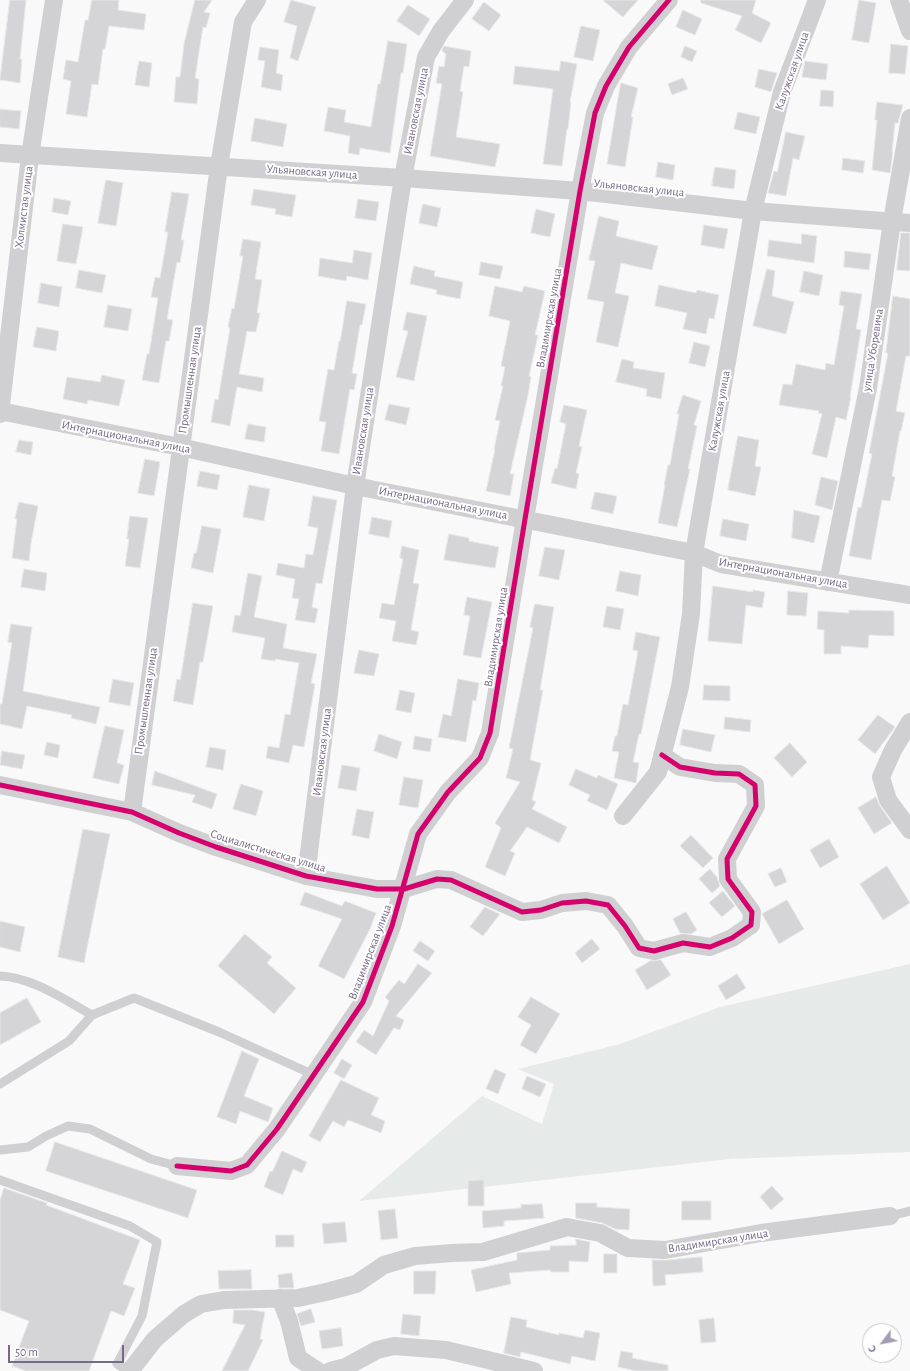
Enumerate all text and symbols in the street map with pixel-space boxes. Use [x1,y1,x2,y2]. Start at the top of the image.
street label: Калужская улица [772,30,812,112]
street label: Ивановская улица [400,66,432,156]
street label: Ульяновская улица [266,162,358,182]
street label: Холмистая улица [12,165,36,249]
street label: Ульяновская улица [593,176,685,200]
street label: Владимирская улица [533,267,565,369]
street label: улица Уборевича [859,308,887,392]
street label: Промышленная улица [175,325,205,435]
street label: Калужская улица [705,369,733,453]
street label: Ивановская улица [349,386,377,476]
street label: Интернациональная улица [60,417,192,457]
street label: Интернациональная улица [377,483,509,523]
street label: Интернациональная улица [717,555,849,591]
street label: Владимирская улица [481,586,511,688]
street label: Промышленная улица [131,646,161,756]
street label: Ивановская улица [309,707,335,797]
street label: Социалистическая улица [208,827,328,875]
street label: Владимирская улица [345,902,395,1002]
street label: Владимирская улица [667,1226,769,1256]
north arrow [862,1323,902,1363]
scale bar [10,1337,126,1363]
text: С [866,1344,879,1355]
text: 50 m [15,1346,38,1358]

